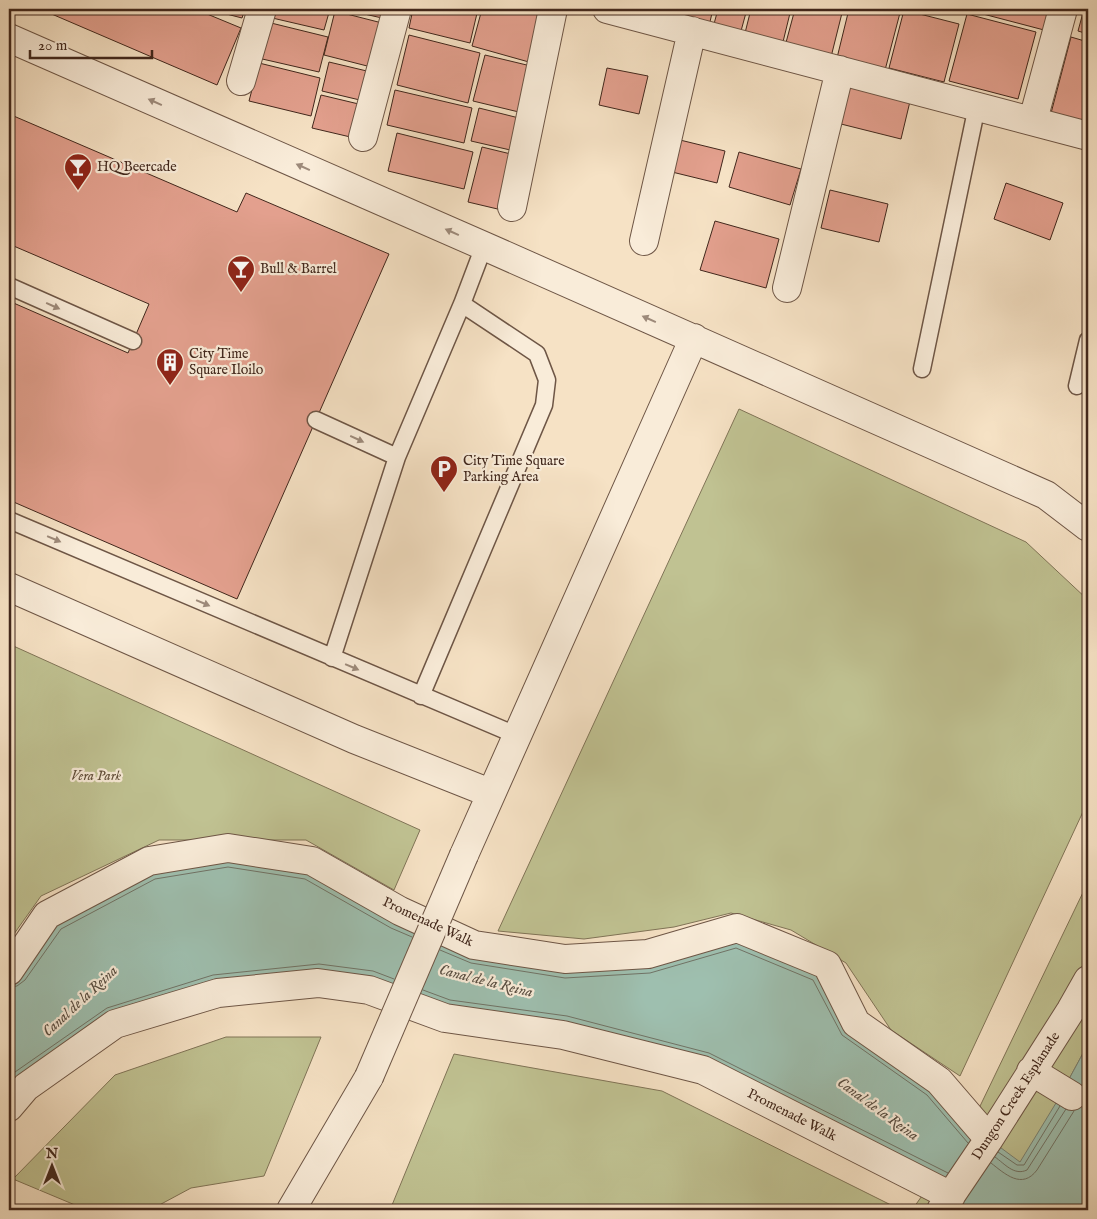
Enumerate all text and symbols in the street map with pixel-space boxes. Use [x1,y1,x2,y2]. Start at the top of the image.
scale bar [30,28,152,60]
text: 20 m [38,36,68,55]
one-way arrow [148,97,162,105]
bar icon: HQ Beercade [63,152,93,191]
place label: HQ Beercade [97,158,177,176]
one-way arrow [296,163,310,171]
one-way arrow [445,227,459,235]
bar icon: Bull & Barrel [226,254,256,293]
place label: Bull & Barrel [260,260,337,278]
one-way arrow [46,302,60,310]
one-way arrow [642,314,656,322]
place label: City Time Square Iloilo [189,345,264,379]
building icon: City Time Square Iloilo [155,347,185,386]
one-way arrow [349,434,364,443]
place label: City Time Square Parking Area [463,452,565,486]
parking icon: City Time Square Parking Area [429,454,459,493]
one-way arrow [47,536,61,544]
one-way arrow [196,599,211,607]
one-way arrow [345,663,360,671]
park label: Vera Park [71,767,122,785]
street label: Promenade Walk [380,893,477,951]
water label: Canal de la Reina [437,960,535,1002]
water label: Canal de la Reina [38,961,122,1041]
street label: Dungon Creek Esplanade [968,1028,1065,1164]
water label: Canal de la Reina [834,1073,923,1145]
street label: Promenade Walk [744,1085,840,1146]
north arrow [28,1142,78,1192]
text: N [45,1145,58,1163]

